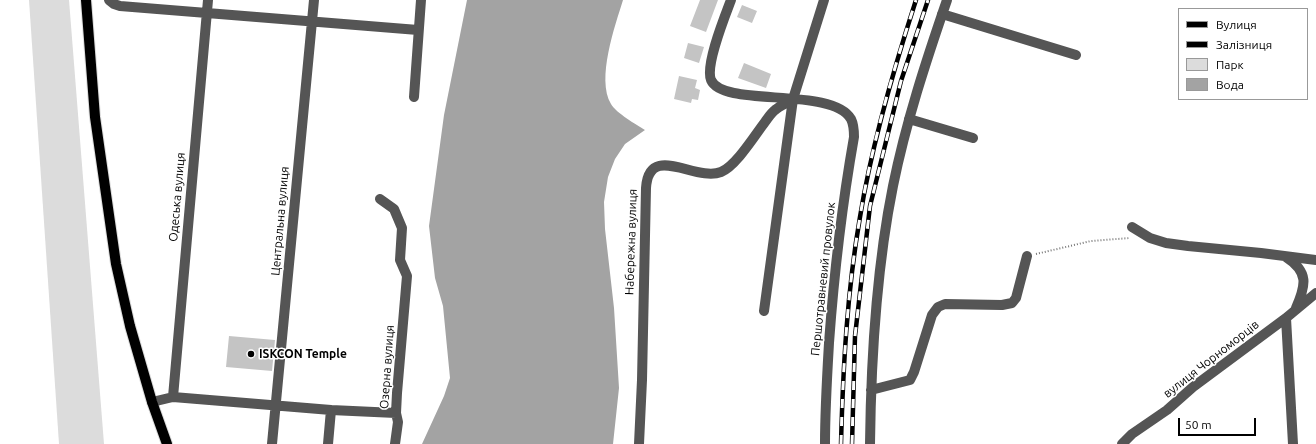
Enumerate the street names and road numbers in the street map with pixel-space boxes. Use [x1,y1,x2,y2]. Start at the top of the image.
street label: Одеська вулиця [166,152,188,242]
street label: Центральна вулиця [268,166,292,276]
street label: Набережна вулиця [622,189,640,295]
street label: Першотравневий провулок [808,201,838,357]
street label: вулиця Чорноморців [1160,317,1262,401]
street label: Озерна вулиця [377,324,397,410]

